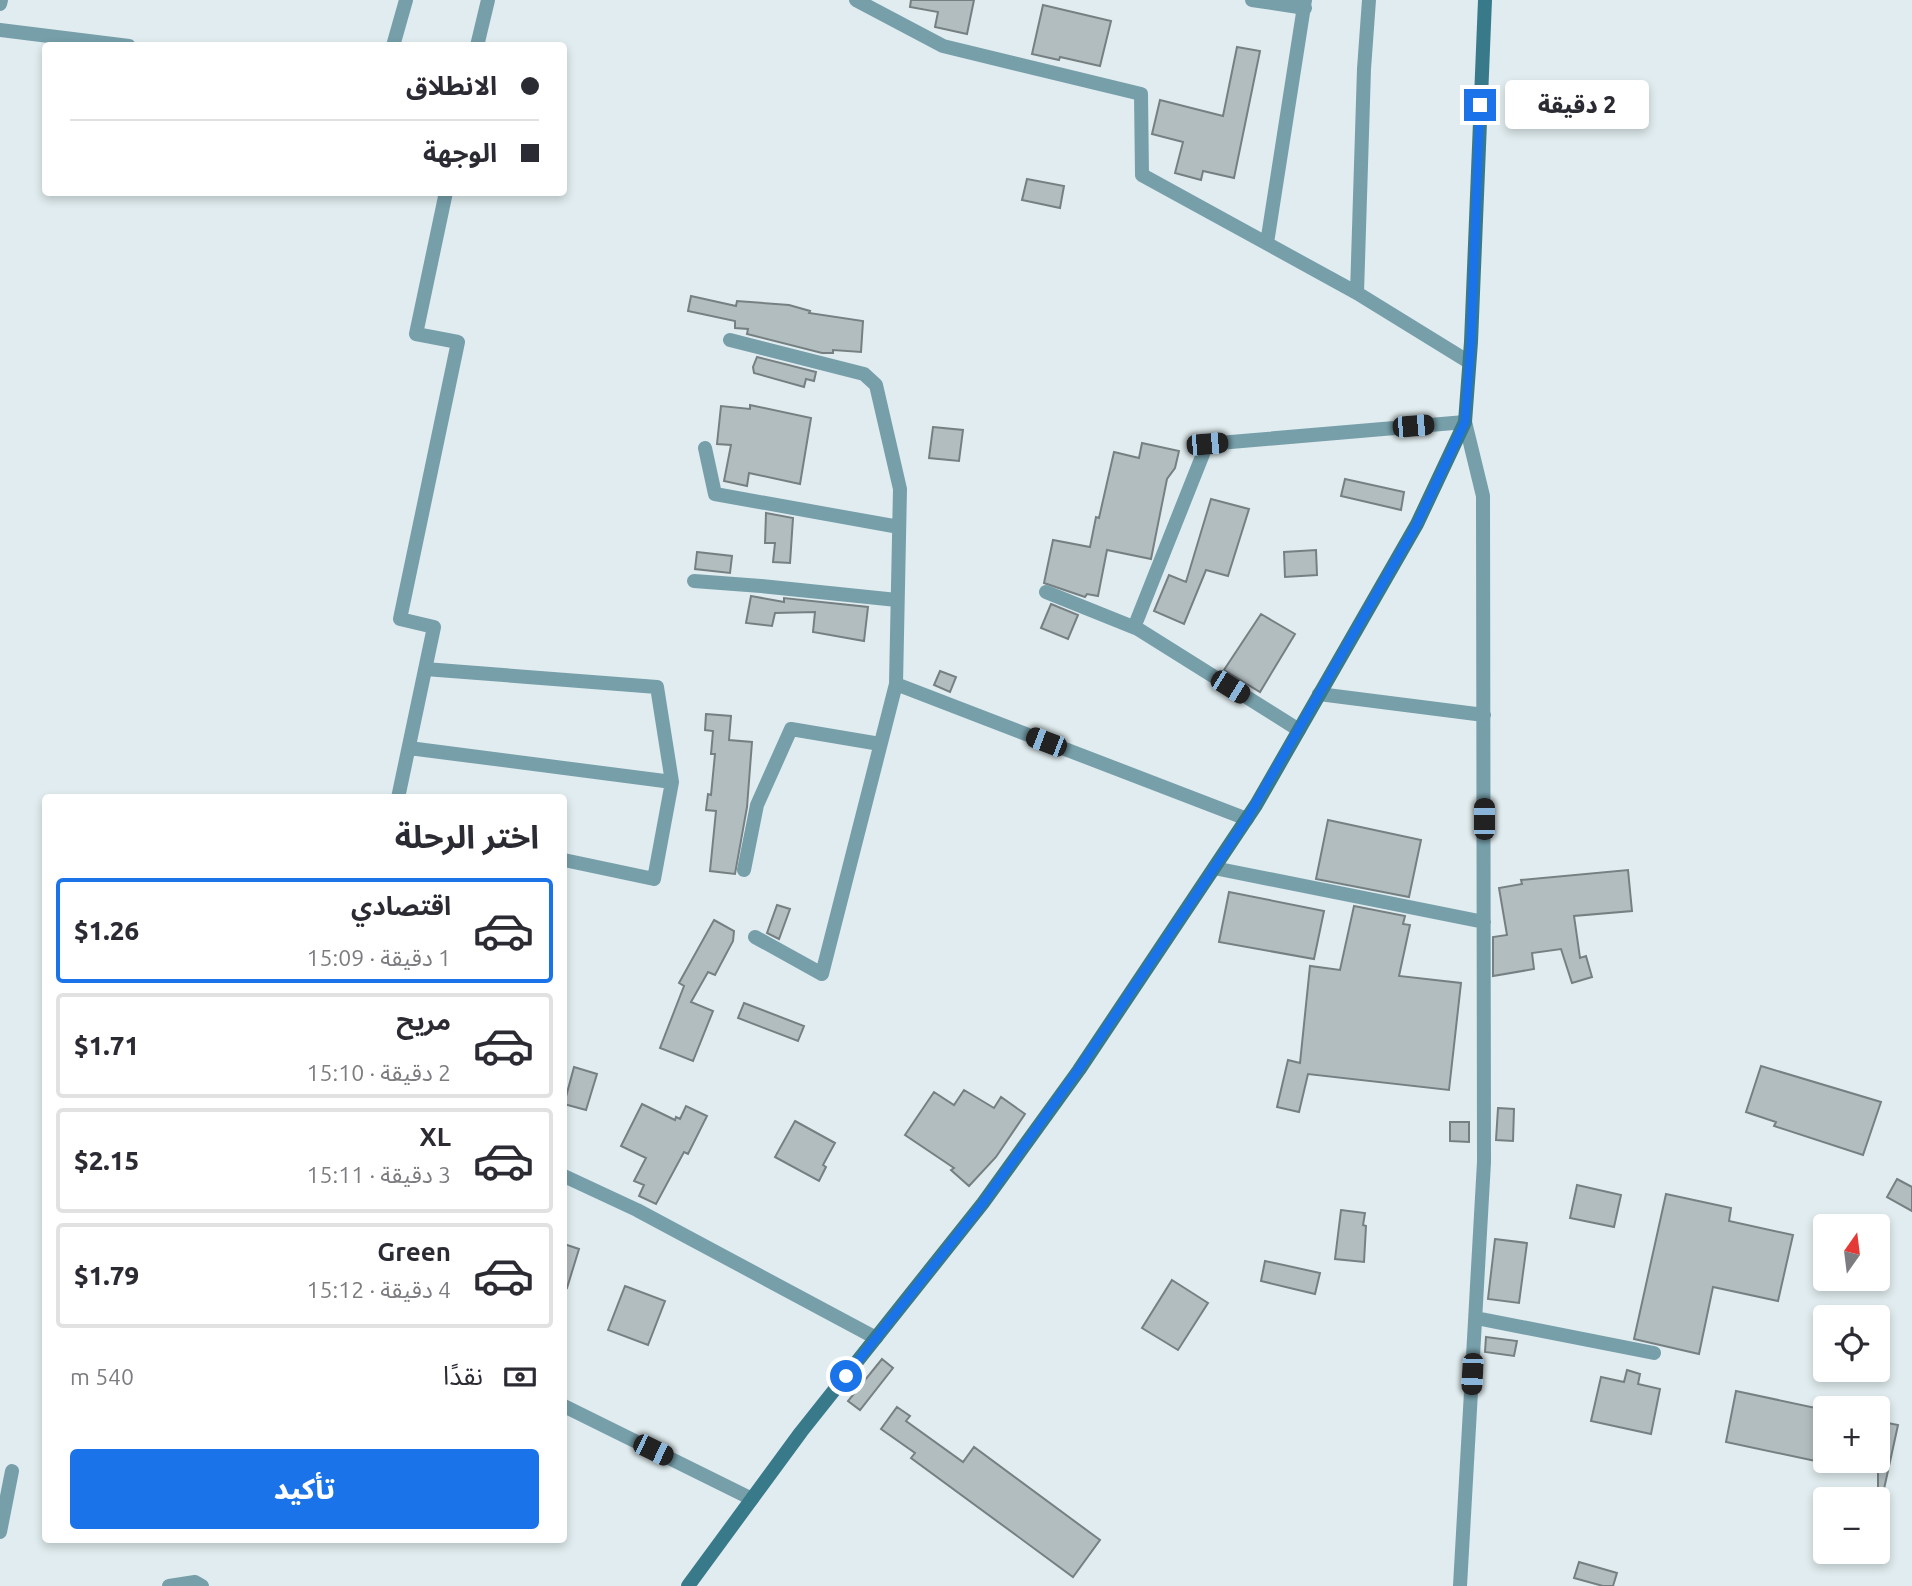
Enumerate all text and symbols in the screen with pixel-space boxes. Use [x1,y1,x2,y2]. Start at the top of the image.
text: الانطلاق [406,71,497,100]
callout: 2 دقيقة [1504,80,1648,130]
route end [1464,89,1496,121]
text: 2 دقيقة [1538,92,1616,117]
text: الوجهة [423,138,497,167]
car [1392,414,1435,438]
car [1186,432,1229,456]
car [1207,667,1254,707]
car [1023,725,1070,759]
car [1474,798,1495,840]
text: اختر الرحلة [395,818,539,854]
text: اقتصادي [351,891,451,920]
icon: car [472,899,535,962]
text: $1.26 [74,916,139,945]
text: 1 دقيقة · 15:09 [307,945,451,970]
text: مريح [396,1006,451,1035]
icon: car [472,1014,535,1077]
text: $1.71 [74,1031,139,1060]
text: 2 دقيقة · 15:10 [307,1060,451,1085]
text: XL [420,1122,451,1151]
icon: car [472,1129,535,1192]
text: $2.15 [74,1146,139,1175]
text: 3 دقيقة · 15:11 [307,1162,451,1187]
north arrow [1813,1214,1890,1292]
map controls [1813,1214,1890,1564]
text: Green [377,1237,451,1266]
icon: car [472,1244,535,1307]
text: $1.79 [74,1261,139,1290]
text: 4 دقيقة · 15:12 [307,1277,451,1302]
button: locate [1813,1305,1890,1382]
car [1461,1352,1484,1396]
icon: cash [501,1358,539,1396]
route start [830,1360,862,1392]
text: نقدًا [443,1361,483,1390]
text: 540 m [70,1364,134,1389]
button: + [1813,1396,1890,1473]
car [630,1431,677,1469]
button: تأكيد [70,1449,539,1529]
button: − [1813,1487,1890,1564]

